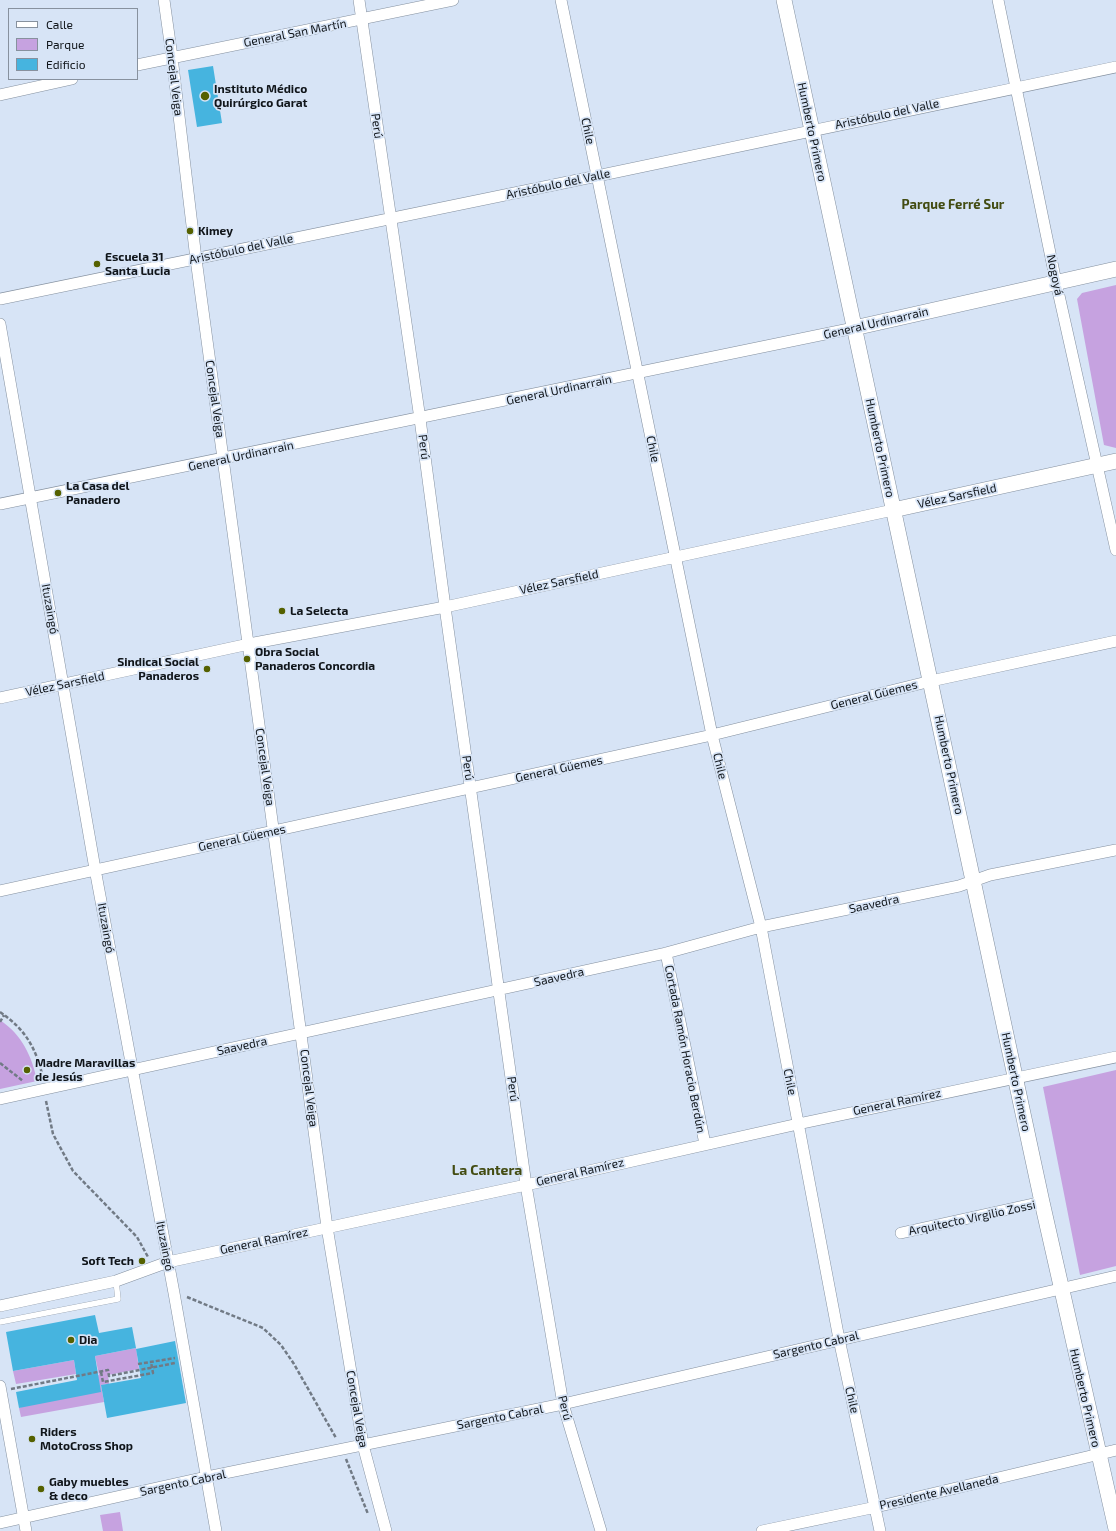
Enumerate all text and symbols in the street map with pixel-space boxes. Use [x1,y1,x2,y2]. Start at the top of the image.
legend [8,8,138,80]
street label: General San Martín [242,16,348,50]
text: Calle [46,17,73,31]
text: Parque [46,37,84,51]
street label: Concejal Veiga [162,37,186,117]
text: Edificio [46,57,86,71]
street label: Humberto Primero [794,81,830,183]
place label: Instituto Médico Quirúrgico Garat [214,82,307,110]
marker: Instituto Médico Quirúrgico Garat [199,90,211,102]
street label: Aristóbulo del Valle [834,96,940,132]
street label: Perú [368,113,386,139]
street label: Chile [578,116,598,146]
street label: Aristóbulo del Valle [505,166,611,202]
district label: Parque Ferré Sur [902,197,1004,213]
place label: Kimey [198,224,233,238]
marker: Kimey [185,226,195,236]
street label: Aristóbulo del Valle [188,231,294,267]
place label: Escuela 31 Santa Lucia [105,250,170,278]
street label: Nogoyá [1044,253,1066,297]
marker: Escuela 31 Santa Lucia [92,259,102,269]
street label: General Urdinarrain [822,304,930,342]
street label: Concejal Veiga [202,359,228,439]
street label: General Urdinarrain [505,372,613,408]
street label: Humberto Primero [862,397,898,499]
street label: Perú [415,434,433,460]
street label: Chile [643,434,663,464]
street label: General Urdinarrain [187,438,295,474]
place label: La Casa del Panadero [66,479,129,507]
street label: Vélez Sarsfield [916,481,998,511]
marker: La Casa del Panadero [53,488,63,498]
street label: Vélez Sarsfield [518,567,600,597]
street label: Ituzaingó [39,583,61,635]
place label: La Selecta [290,604,348,618]
marker: La Selecta [277,606,287,616]
place label: Obra Social Panaderos Concordia [255,645,375,673]
marker: Obra Social Panaderos Concordia [242,654,252,664]
place label: Sindical Social Panaderos [117,655,199,683]
marker: Sindical Social Panaderos [202,664,212,674]
street label: Vélez Sarsfield [24,669,106,699]
street label: General Güemes [829,677,919,713]
street label: Humberto Primero [931,714,967,816]
street label: Concejal Veiga [252,727,278,807]
street label: Chile [710,751,730,781]
street label: General Güemes [514,753,604,785]
street label: Perú [459,755,477,781]
street label: General Güemes [197,822,287,854]
street label: Saavedra [848,892,900,916]
street label: Ituzaingó [95,902,117,954]
street label: Saavedra [533,964,585,990]
street label: Cortada Ramón Horacio Berdún [662,964,708,1134]
street label: Humberto Primero [998,1031,1034,1133]
street label: Saavedra [216,1034,268,1058]
street label: Concejal Veiga [297,1048,321,1128]
place label: Madre Maravillas de Jesús [35,1056,135,1084]
marker: Madre Maravillas de Jesús [22,1065,32,1075]
street label: Chile [780,1067,800,1097]
street label: Perú [504,1076,522,1102]
street label: General Ramírez [852,1086,942,1118]
street label: General Ramírez [535,1155,625,1189]
district label: La Cantera [452,1162,522,1178]
street label: Arquitecto Virgilio Zossi [907,1198,1037,1238]
street label: Ituzaingó [153,1220,177,1272]
street label: General Ramírez [219,1225,309,1257]
place label: Soft Tech [81,1254,134,1268]
marker: Soft Tech [137,1256,147,1266]
street label: Sargento Cabral [772,1328,860,1362]
place label: Dia [79,1333,97,1347]
marker: Dia [66,1335,76,1345]
street label: Humberto Primero [1067,1347,1103,1449]
street label: Concejal Veiga [343,1369,371,1449]
street label: Chile [842,1385,862,1415]
street label: Perú [555,1394,575,1422]
street label: Sargento Cabral [456,1402,544,1432]
place label: Riders MotoCross Shop [40,1425,133,1453]
marker: Riders MotoCross Shop [27,1434,37,1444]
street label: Sargento Cabral [139,1467,227,1499]
street label: Presidente Avellaneda [878,1471,1000,1513]
place label: Gaby muebles & deco [49,1475,129,1503]
marker: Gaby muebles & deco [36,1484,46,1494]

